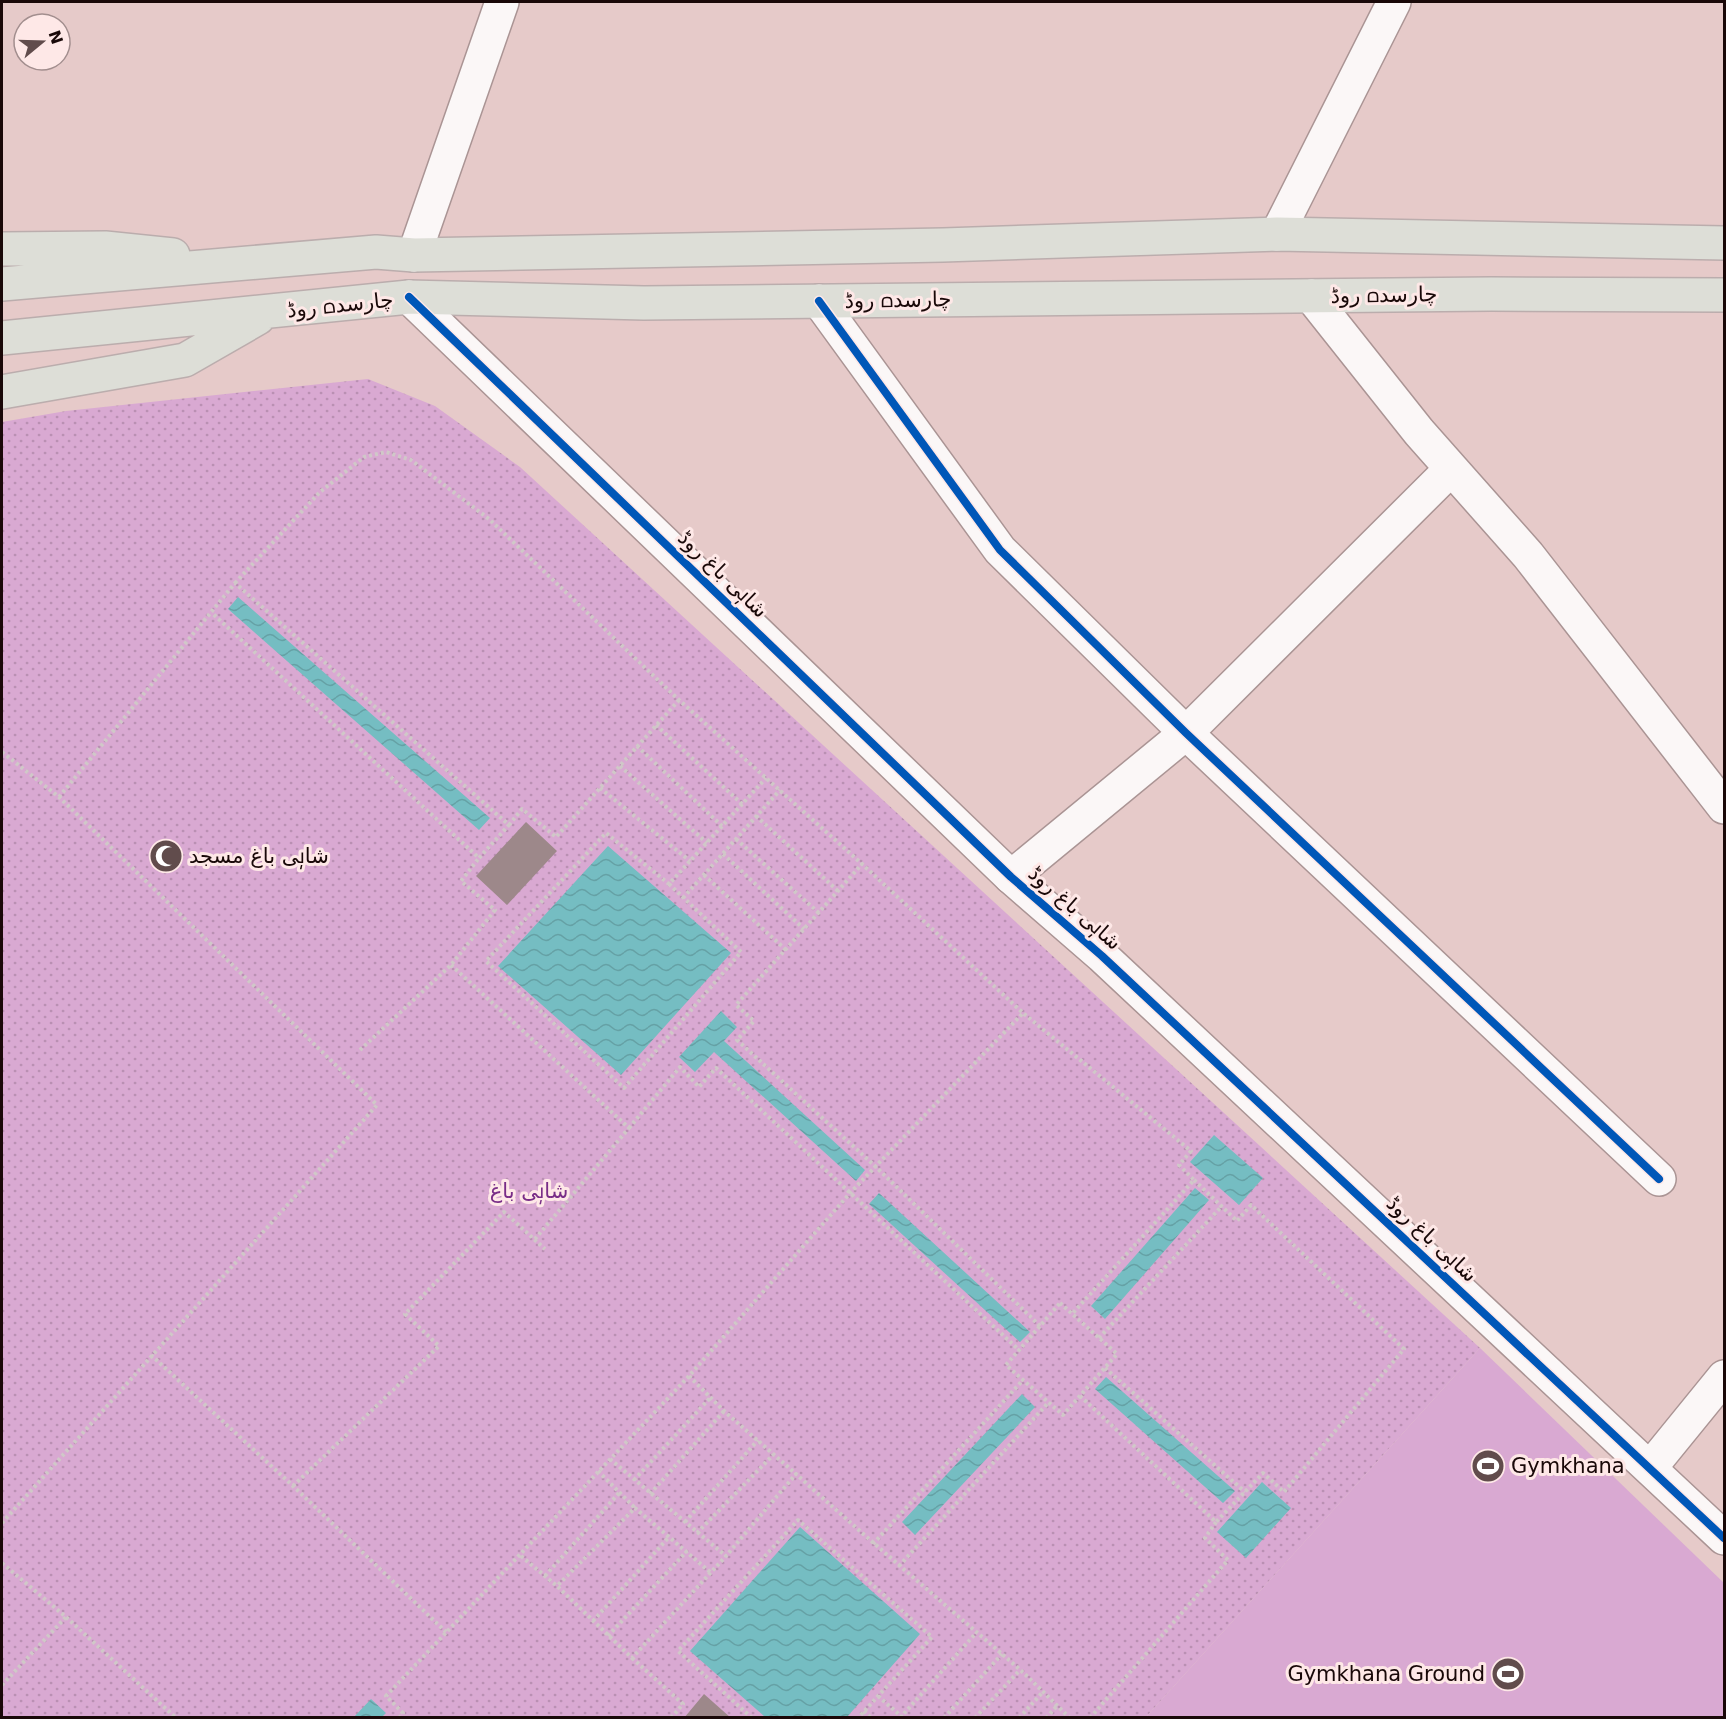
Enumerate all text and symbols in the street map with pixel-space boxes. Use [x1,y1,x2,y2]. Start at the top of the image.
north arrow [12,12,72,72]
text: N [45,28,67,47]
street label: چارسدہ روڈ [1330,282,1438,308]
street label: چارسدہ روڈ [286,287,394,323]
street label: چارسدہ روڈ [844,287,952,313]
street label: شاہی باغ روڈ [672,525,773,624]
mosque icon: شاہی باغ مسجد [148,838,184,874]
place label: شاہی باغ مسجد [189,844,329,870]
street label: شاہی باغ روڈ [1022,861,1126,956]
park label: شاہی باغ [490,1179,568,1205]
street label: شاہی باغ روڈ [1380,1191,1482,1288]
sports icon: Gymkhana [1470,1448,1506,1484]
place label: Gymkhana [1511,1454,1625,1478]
sports icon: Gymkhana Ground [1490,1656,1526,1692]
place label: Gymkhana Ground [1287,1662,1485,1686]

